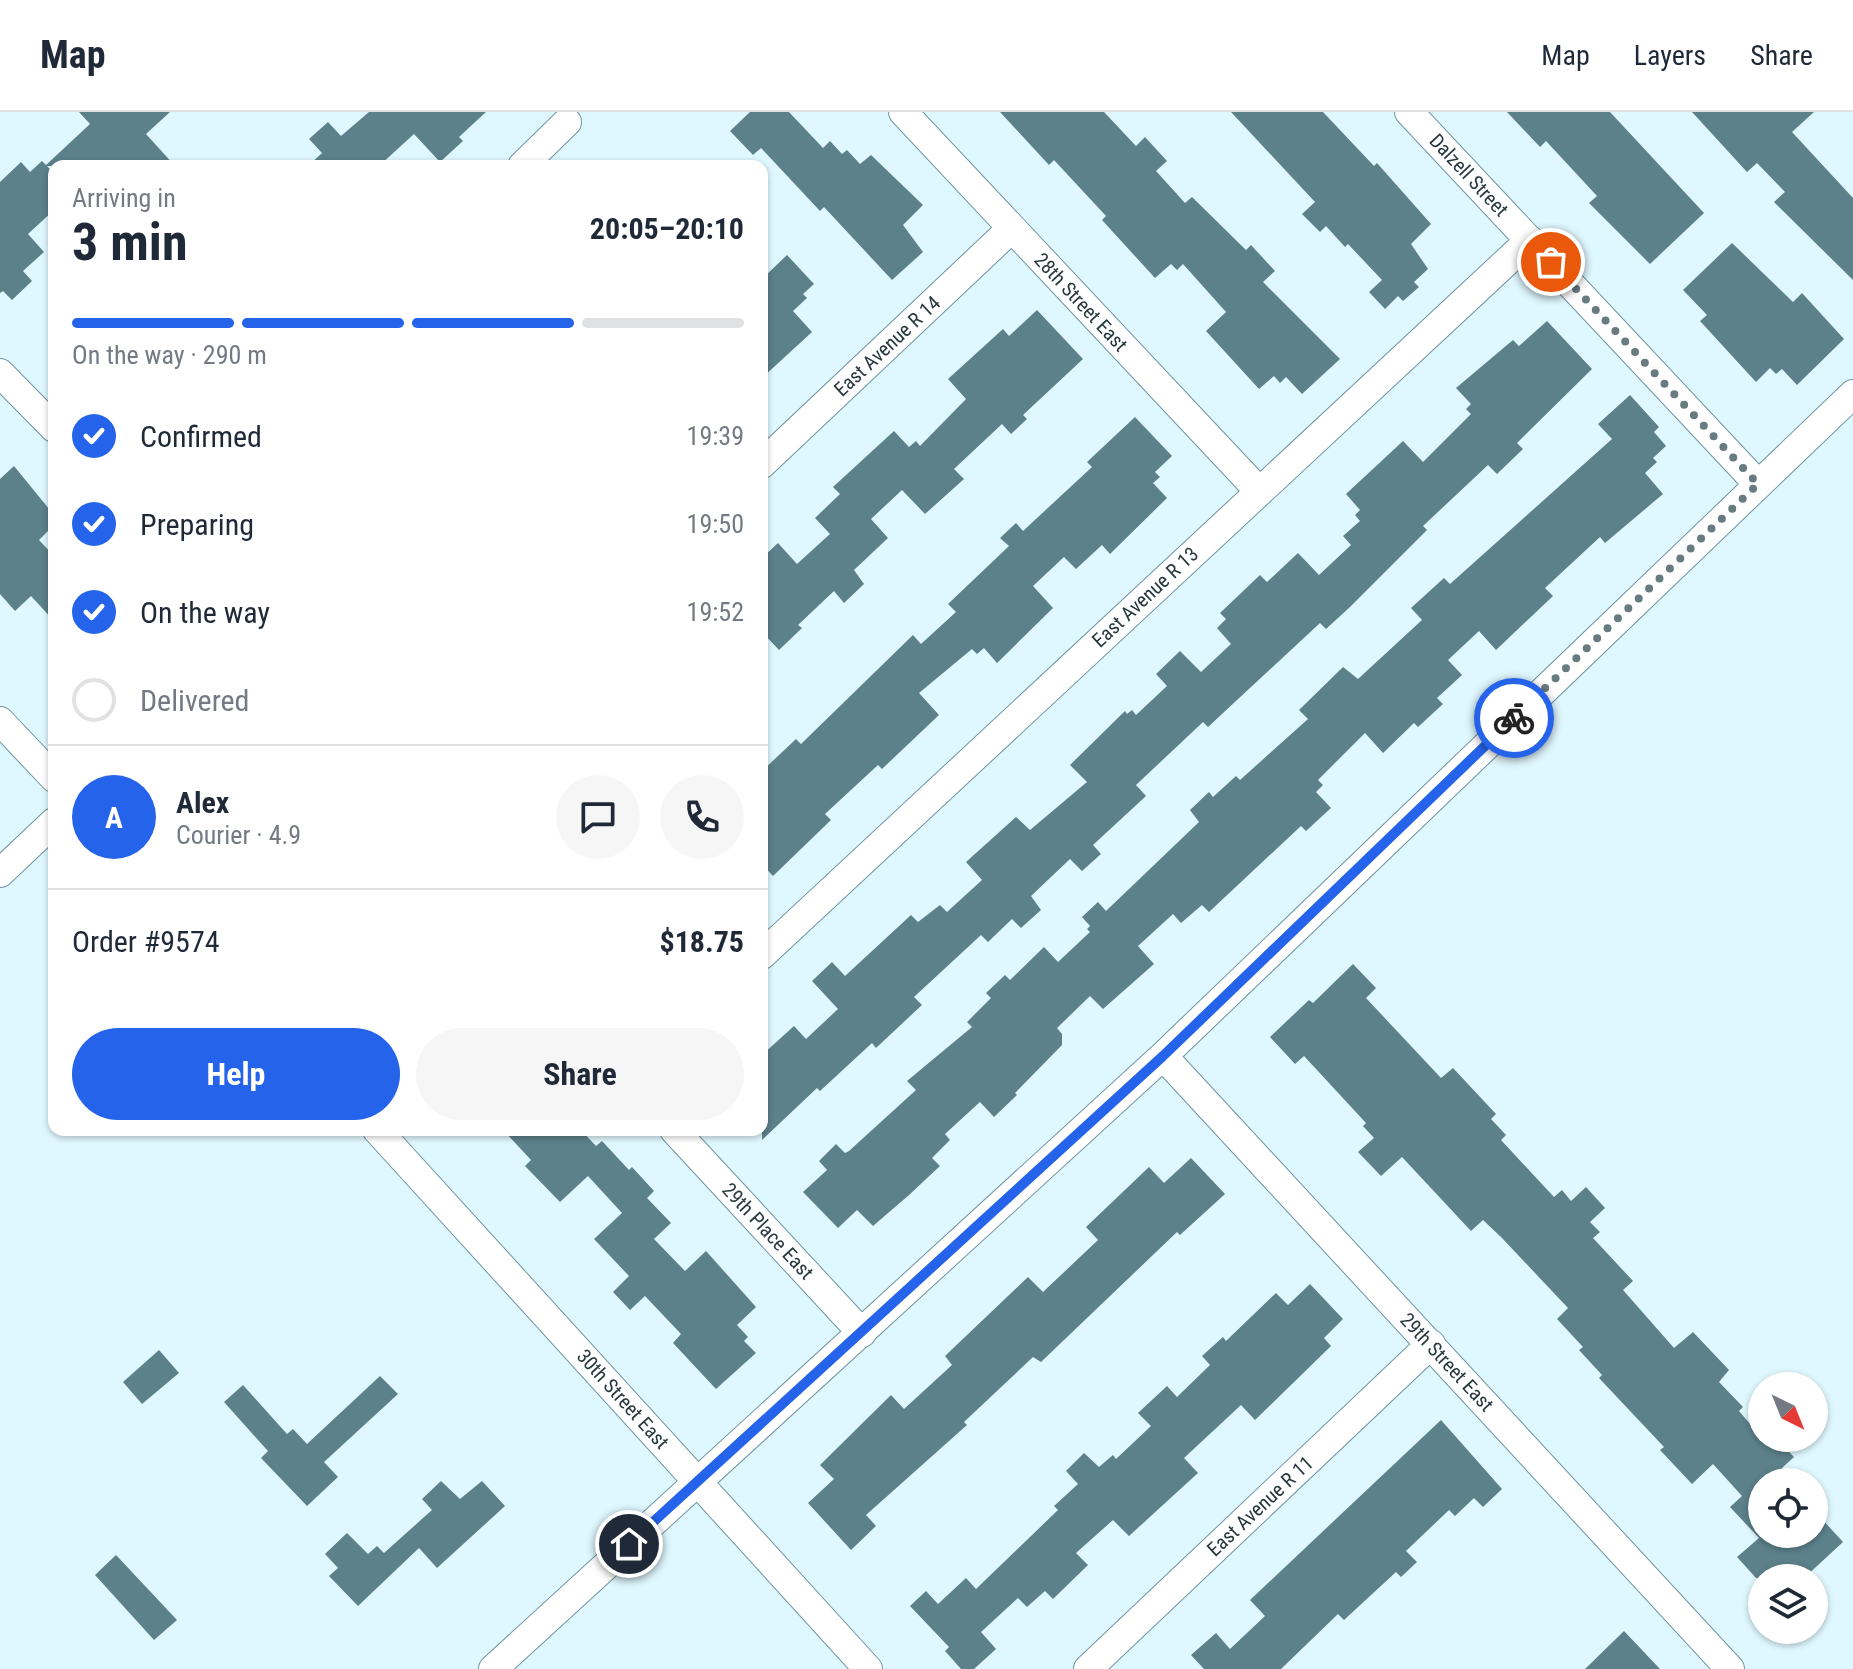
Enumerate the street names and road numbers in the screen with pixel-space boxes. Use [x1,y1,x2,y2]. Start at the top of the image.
street label: Dalzell Street [1425,129,1513,221]
street label: 28th Street East [1029,248,1133,356]
street label: East Avenue R 14 [829,291,945,401]
street label: East Avenue R 13 [1087,542,1203,652]
street label: 29th Place East [717,1178,819,1284]
street label: 29th Street East [1395,1308,1499,1416]
street label: 30th Street East [572,1344,674,1454]
street label: East Avenue R 11 [1202,1451,1318,1561]

